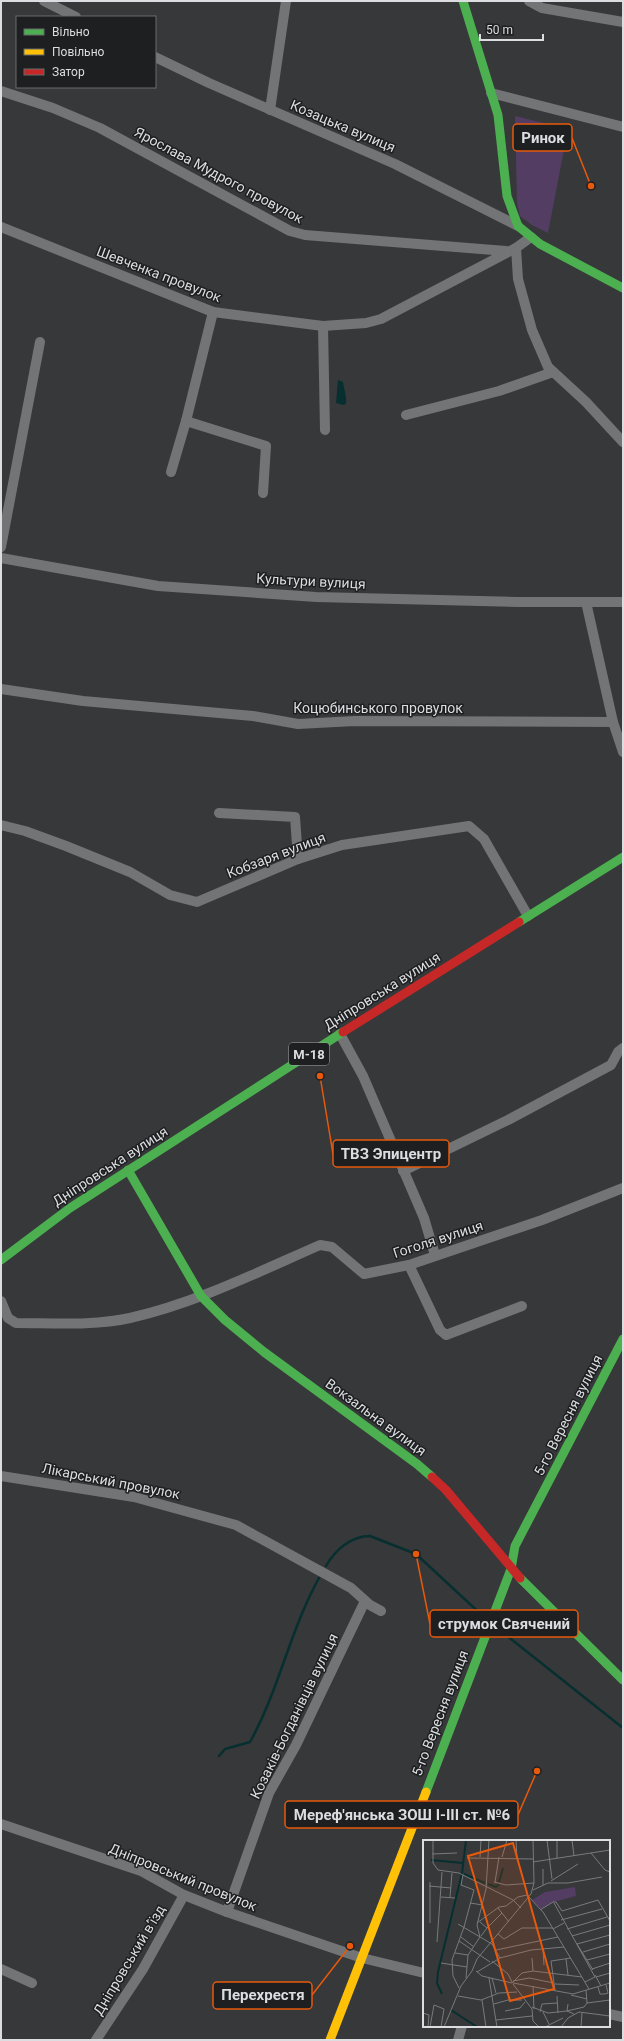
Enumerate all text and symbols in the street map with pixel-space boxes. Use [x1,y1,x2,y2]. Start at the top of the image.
legend [16,16,156,88]
scale bar [480,16,543,42]
text: 50 m [486,23,513,37]
text: Вільно [52,25,90,39]
text: Повільно [52,45,105,59]
text: Затор [52,65,85,79]
street label: Козацька вулиця [288,97,398,155]
street label: Ярослава Мудрого провулок [132,124,306,227]
callout: Ринок [513,124,572,151]
text: Ринок [521,129,565,147]
street label: Шевченка провулок [94,243,224,305]
street label: Культури вулиця [256,570,366,592]
street label: Коцюбинського провулок [293,700,463,716]
street label: Кобзаря вулиця [224,829,328,881]
street label: Дніпровська вулиця [321,949,443,1033]
road number: М-18 [289,1043,329,1065]
street label: Дніпровська вулиця [49,1123,171,1209]
callout: ТВЗ Эпицентр [333,1140,449,1167]
text: ТВЗ Эпицентр [341,1145,441,1163]
street label: Гоголя вулиця [391,1217,485,1261]
street label: 5-го Вересня вулиця [531,1352,605,1478]
street label: Вокзальна вулиця [323,1375,429,1459]
street label: Лікарський провулок [41,1460,182,1502]
callout: струмок Свячений [430,1610,578,1637]
text: струмок Свячений [438,1615,570,1633]
street label: Козаків-Богданівців вулиця [247,1631,341,1801]
street label: 5-го Вересня вулиця [409,1648,471,1778]
callout: Мереф'янська ЗОШ І-ІІІ ст. №6 [285,1801,518,1828]
text: Мереф'янська ЗОШ І-ІІІ ст. №6 [294,1806,511,1824]
street label: Дніпровський провулок [107,1840,260,1914]
inset map [423,1840,610,2027]
street label: Дніпровський в’їзд [90,1901,169,2018]
callout: Перехрестя [213,1982,312,2009]
text: Перехрестя [221,1986,305,2004]

